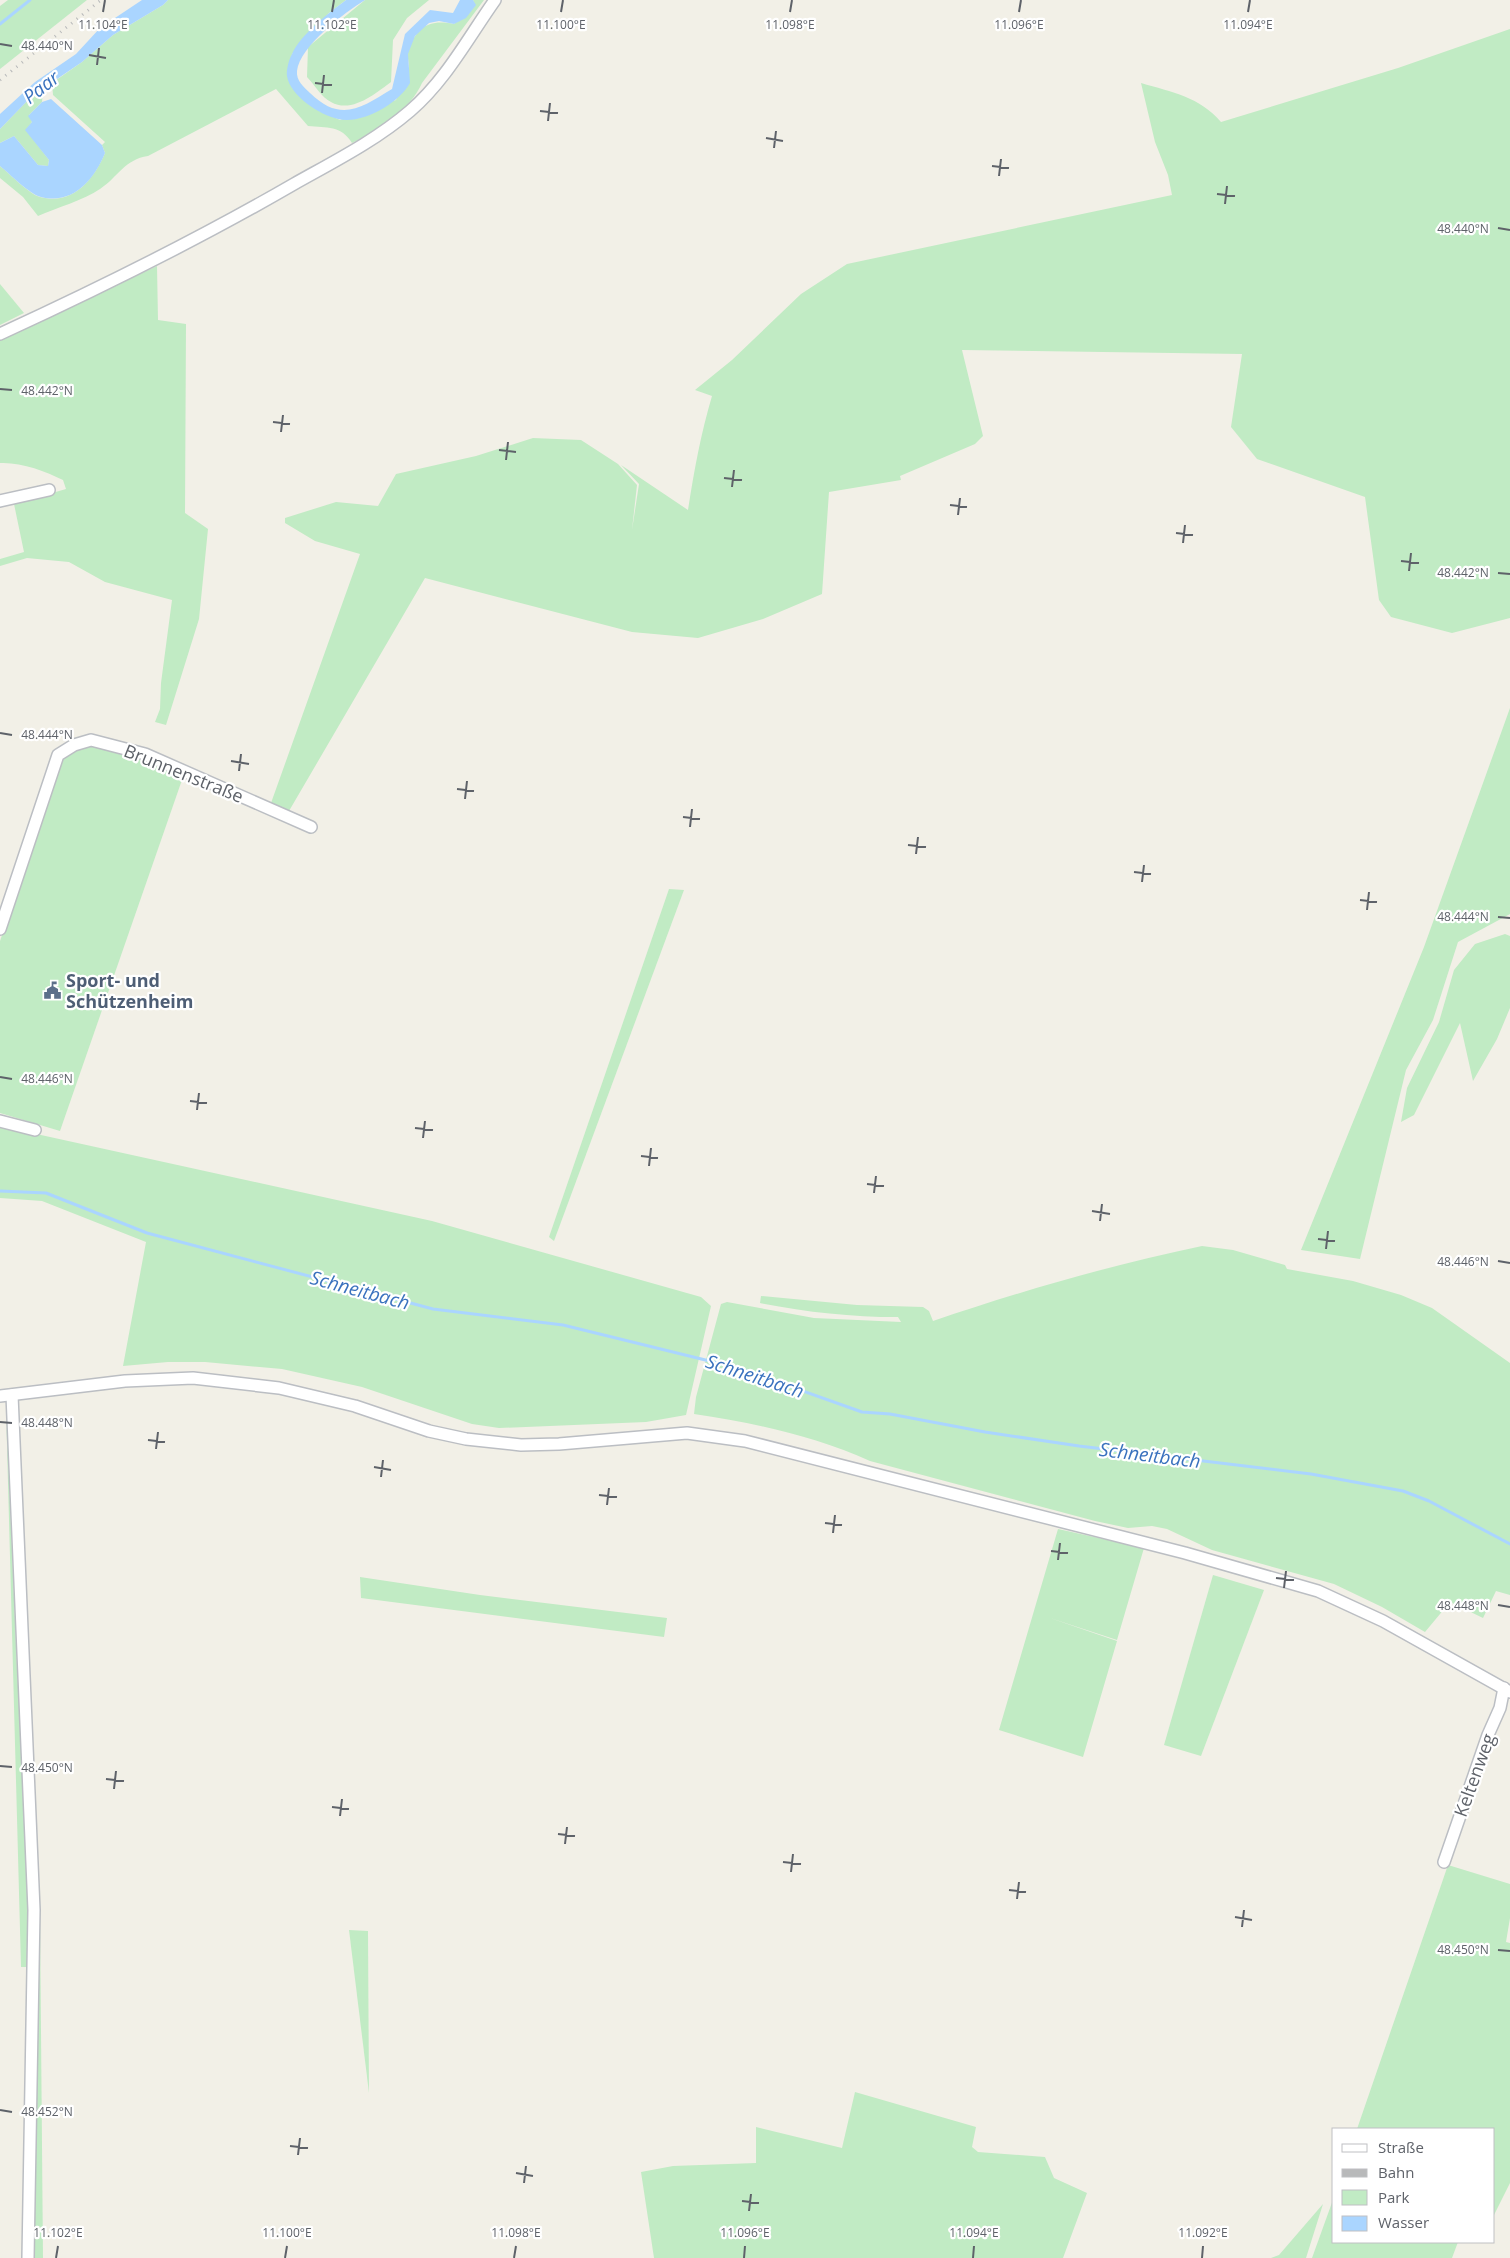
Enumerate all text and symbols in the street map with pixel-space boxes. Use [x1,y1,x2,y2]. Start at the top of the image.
text: 11.104°E [78,16,128,33]
text: 11.102°E [307,16,357,33]
text: 11.100°E [536,16,586,33]
text: 11.098°E [765,16,815,33]
text: 11.096°E [994,16,1044,33]
text: 11.094°E [1223,16,1273,33]
text: 48.440°N [21,37,73,54]
water label: Paar [17,64,66,109]
text: 48.440°N [1437,220,1489,237]
text: 48.442°N [21,382,73,399]
text: 48.442°N [1437,564,1489,581]
text: 48.444°N [21,726,73,743]
street label: Brunnenstraße [121,738,247,808]
text: 48.444°N [1437,908,1489,925]
place label: Sport- und Schützenheim [66,968,194,1013]
public building icon: Sport- und Schützenheim [42,980,62,1000]
text: 48.446°N [21,1070,73,1087]
text: 48.446°N [1437,1253,1489,1270]
water label: Schneitbach [307,1264,413,1316]
water label: Schneitbach [703,1348,807,1404]
text: 48.448°N [21,1414,73,1431]
water label: Schneitbach [1098,1436,1202,1474]
text: 48.448°N [1437,1597,1489,1614]
street label: Keltenweg [1448,1730,1500,1820]
text: 48.450°N [21,1759,73,1776]
text: 48.450°N [1437,1941,1489,1958]
text: 48.452°N [21,2103,73,2120]
legend [1332,2128,1495,2243]
text: Straße [1378,2137,1424,2157]
text: Bahn [1378,2162,1414,2182]
text: Park [1378,2187,1409,2207]
text: Wasser [1378,2212,1429,2232]
text: 11.102°E [33,2224,83,2241]
text: 11.100°E [262,2224,312,2241]
text: 11.098°E [491,2224,541,2241]
text: 11.096°E [720,2224,770,2241]
text: 11.094°E [949,2224,999,2241]
text: 11.092°E [1178,2224,1228,2241]

